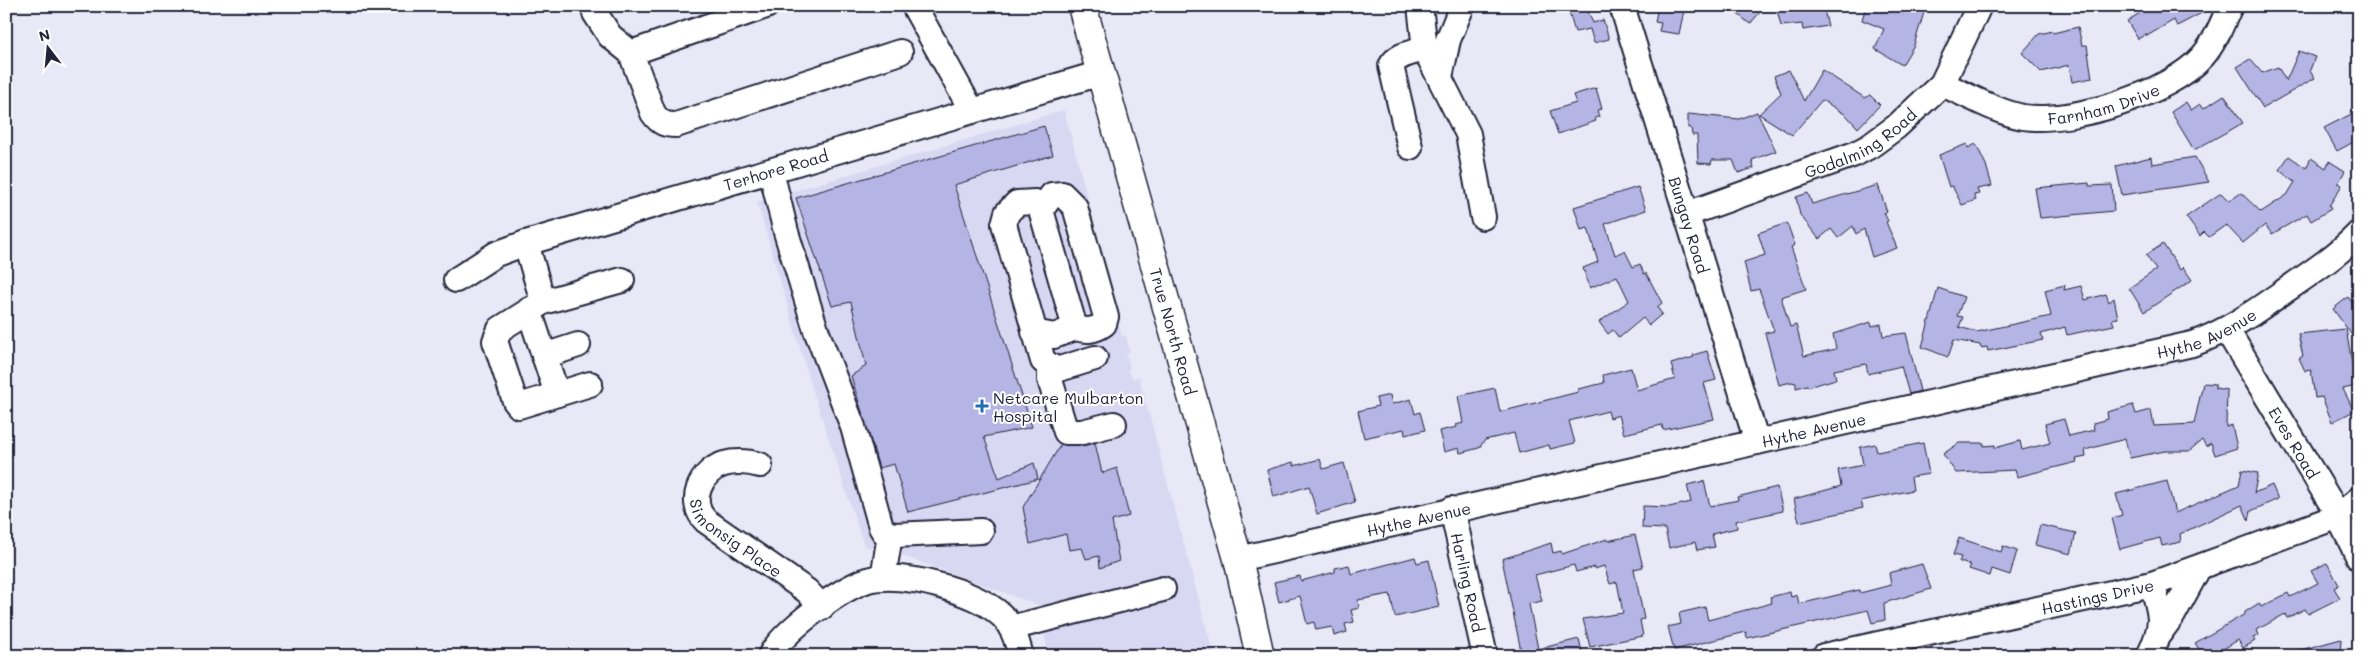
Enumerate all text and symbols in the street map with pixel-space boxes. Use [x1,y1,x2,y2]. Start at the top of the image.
north arrow [22,22,72,72]
text: N [37,24,52,46]
street label: Farnham Drive [2047,78,2163,128]
street label: Godalming Road [1801,103,1920,182]
street label: Terhore Road [721,144,831,195]
street label: Bungay Road [1665,174,1715,276]
street label: True North Road [1146,265,1202,397]
street label: Hythe Avenue [2154,303,2260,362]
place label: Netcare Mulbarton Hospital [993,387,1143,426]
marker: Netcare Mulbarton Hospital [975,399,989,413]
street label: Eves Road [2265,402,2324,482]
street label: Hythe Avenue [1759,407,1868,451]
street label: Hythe Avenue [1364,496,1473,540]
street label: Simonsig Place [686,498,787,581]
street label: Harling Road [1447,530,1490,634]
street label: Hastings Drive [2039,573,2156,618]

